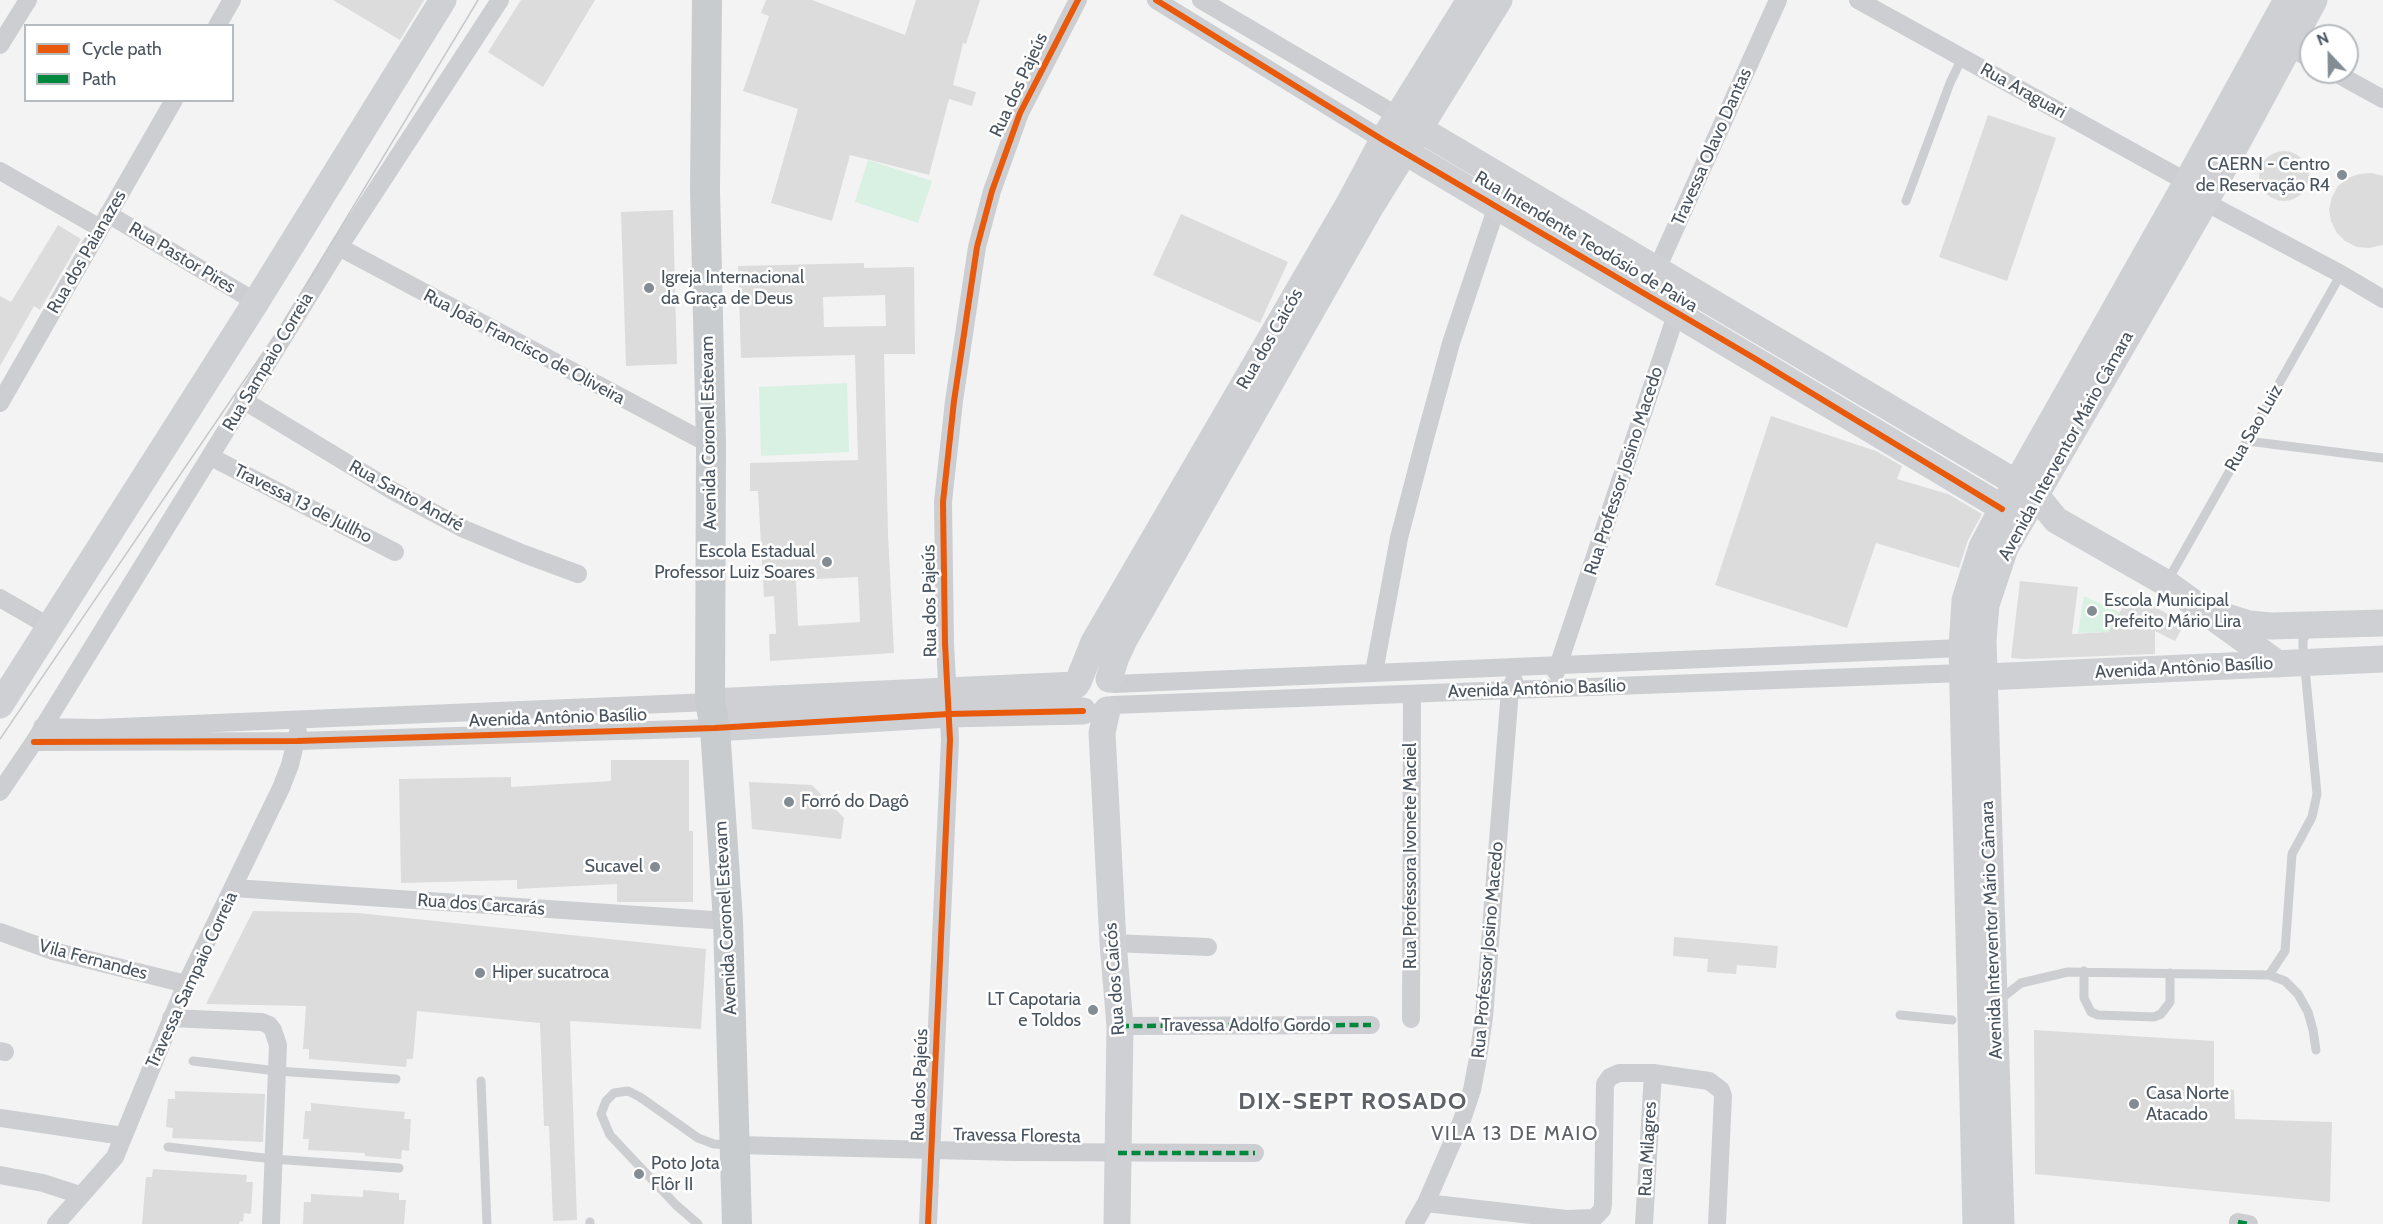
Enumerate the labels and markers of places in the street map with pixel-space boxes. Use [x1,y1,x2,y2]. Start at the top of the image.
place label: CAERN - Centro de Reservação R4 [2196,154,2330,196]
marker: CAERN - Centro de Reservação R4 [2335,168,2349,182]
place label: Igreja Internacional da Graça de Deus [661,267,804,310]
marker: Igreja Internacional da Graça de Deus [642,281,656,295]
place label: Escola Estadual Professor Luiz Soares [654,541,815,584]
marker: Escola Estadual Professor Luiz Soares [820,555,834,569]
place label: Escola Municipal Prefeito Mário Lira [2104,590,2241,632]
marker: Escola Municipal Prefeito Mário Lira [2085,604,2099,618]
place label: Forró do Dagô [801,791,909,813]
marker: Forró do Dagô [782,795,796,809]
place label: Sucavel [585,856,643,878]
marker: Sucavel [648,860,662,874]
place label: Hiper sucatroca [492,962,609,984]
marker: Hiper sucatroca [473,966,487,980]
place label: LT Capotaria e Toldos [987,989,1081,1032]
marker: LT Capotaria e Toldos [1086,1003,1100,1017]
place label: Casa Norte Atacado [2146,1083,2229,1126]
marker: Casa Norte Atacado [2127,1097,2141,1111]
place label: Poto Jota Flôr II [651,1153,720,1196]
marker: Poto Jota Flôr II [632,1167,646,1181]

